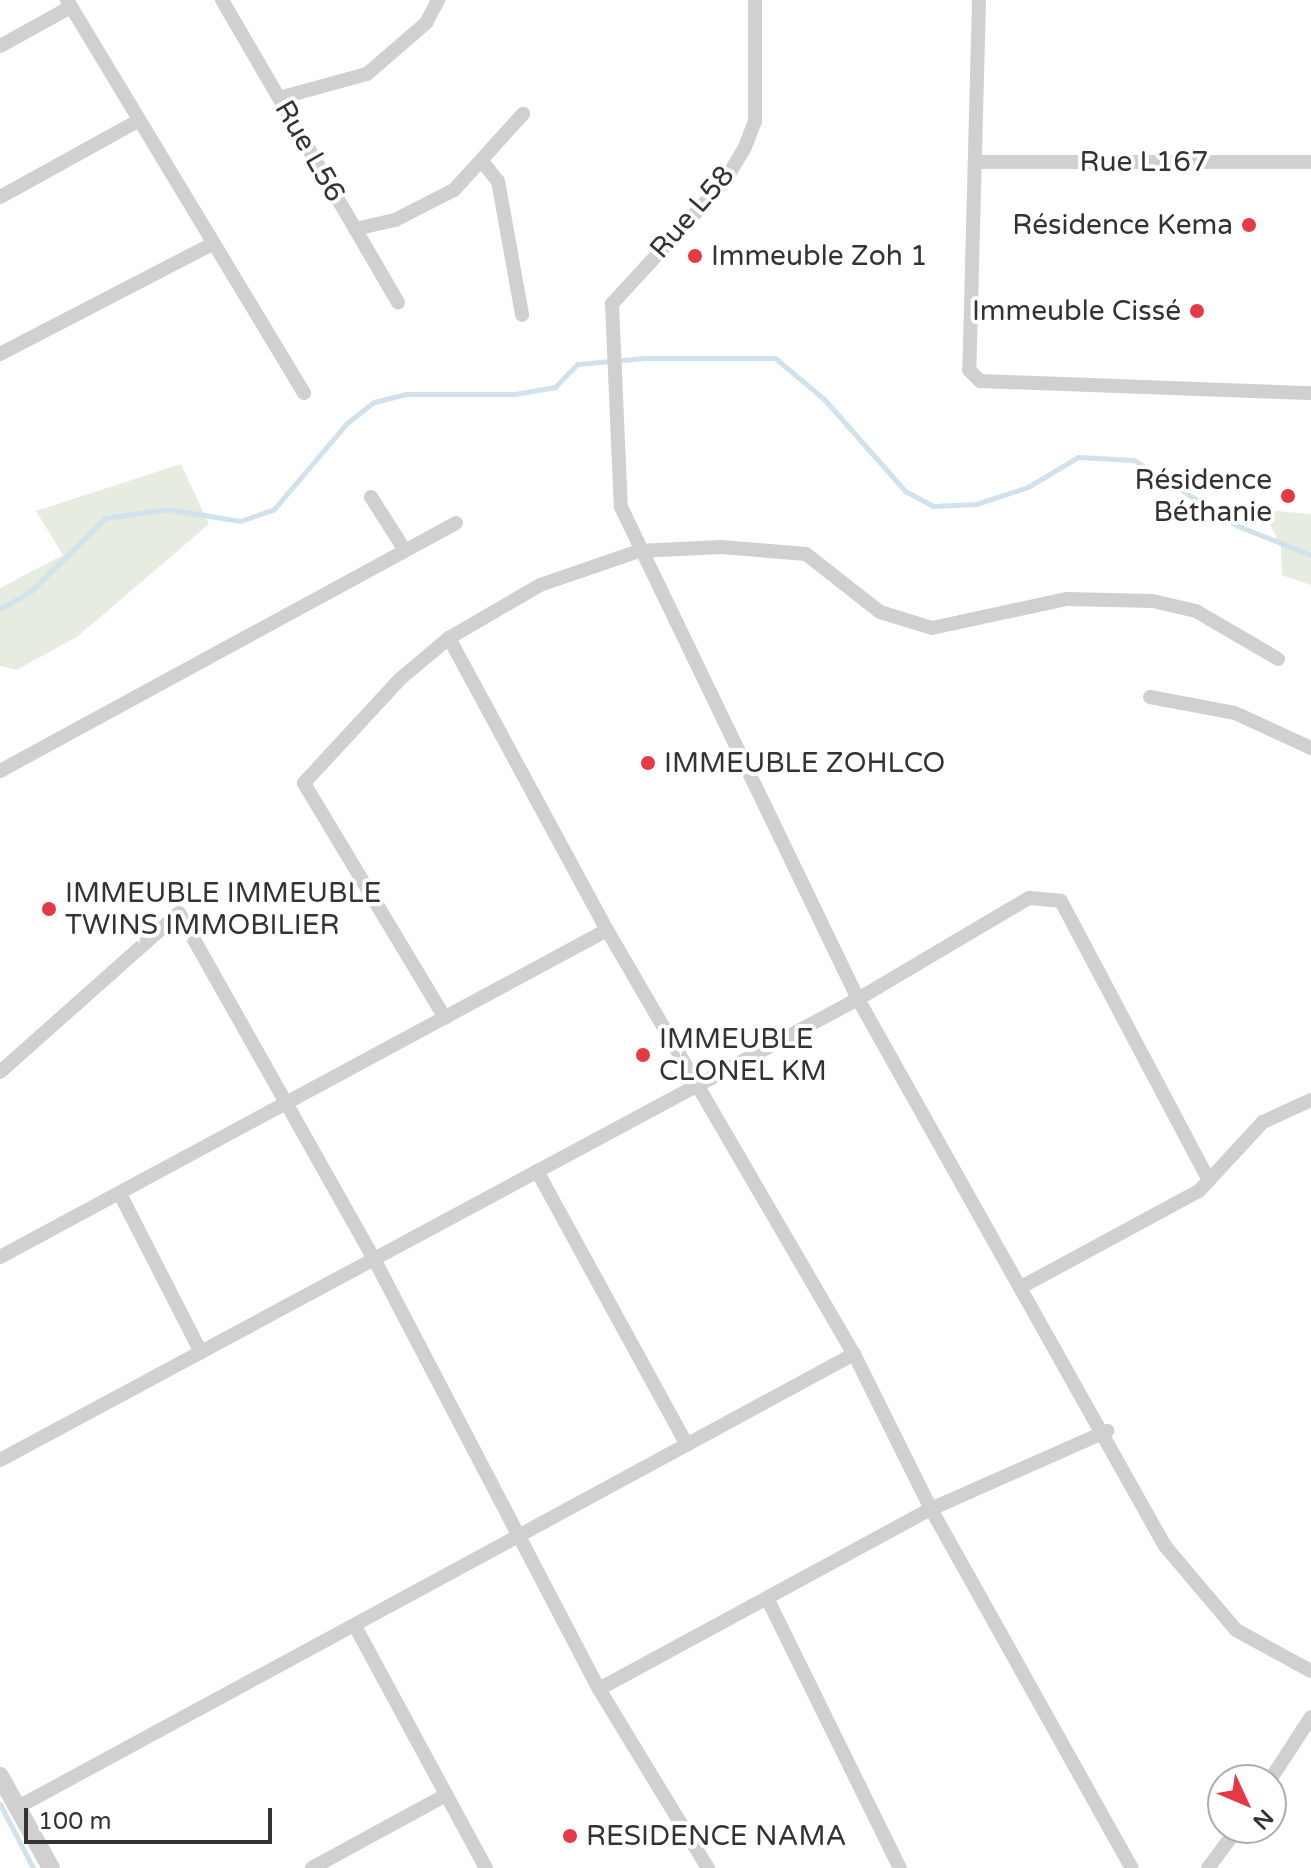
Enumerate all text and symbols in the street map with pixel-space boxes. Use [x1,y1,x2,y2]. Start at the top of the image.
street label: Rue L56 [268,94,352,208]
street label: Rue L167 [1080,145,1208,179]
street label: Rue L58 [643,159,741,265]
place label: Résidence Kema [1012,208,1233,242]
marker: Résidence Kema [1240,216,1258,234]
place label: Immeuble Zoh 1 [711,239,928,273]
marker: Immeuble Zoh 1 [686,247,704,265]
place label: Immeuble Cissé [972,294,1181,328]
marker: Immeuble Cissé [1188,302,1206,320]
place label: Résidence Béthanie [1135,463,1272,529]
marker: Résidence Béthanie [1279,487,1297,505]
place label: IMMEUBLE ZOHLCO [664,746,945,780]
marker: IMMEUBLE ZOHLCO [639,754,657,772]
place label: IMMEUBLE IMMEUBLE TWINS IMMOBILIER [65,876,381,942]
marker: IMMEUBLE IMMEUBLE TWINS IMMOBILIER [40,900,58,918]
place label: IMMEUBLE CLONEL KM [659,1022,827,1088]
marker: IMMEUBLE CLONEL KM [634,1046,652,1064]
north arrow [1207,1764,1287,1844]
scale bar [28,1792,276,1842]
text: N [1247,1804,1278,1835]
text: 100 m [38,1807,112,1836]
place label: RESIDENCE NAMA [586,1819,846,1853]
marker: RESIDENCE NAMA [561,1827,579,1845]

